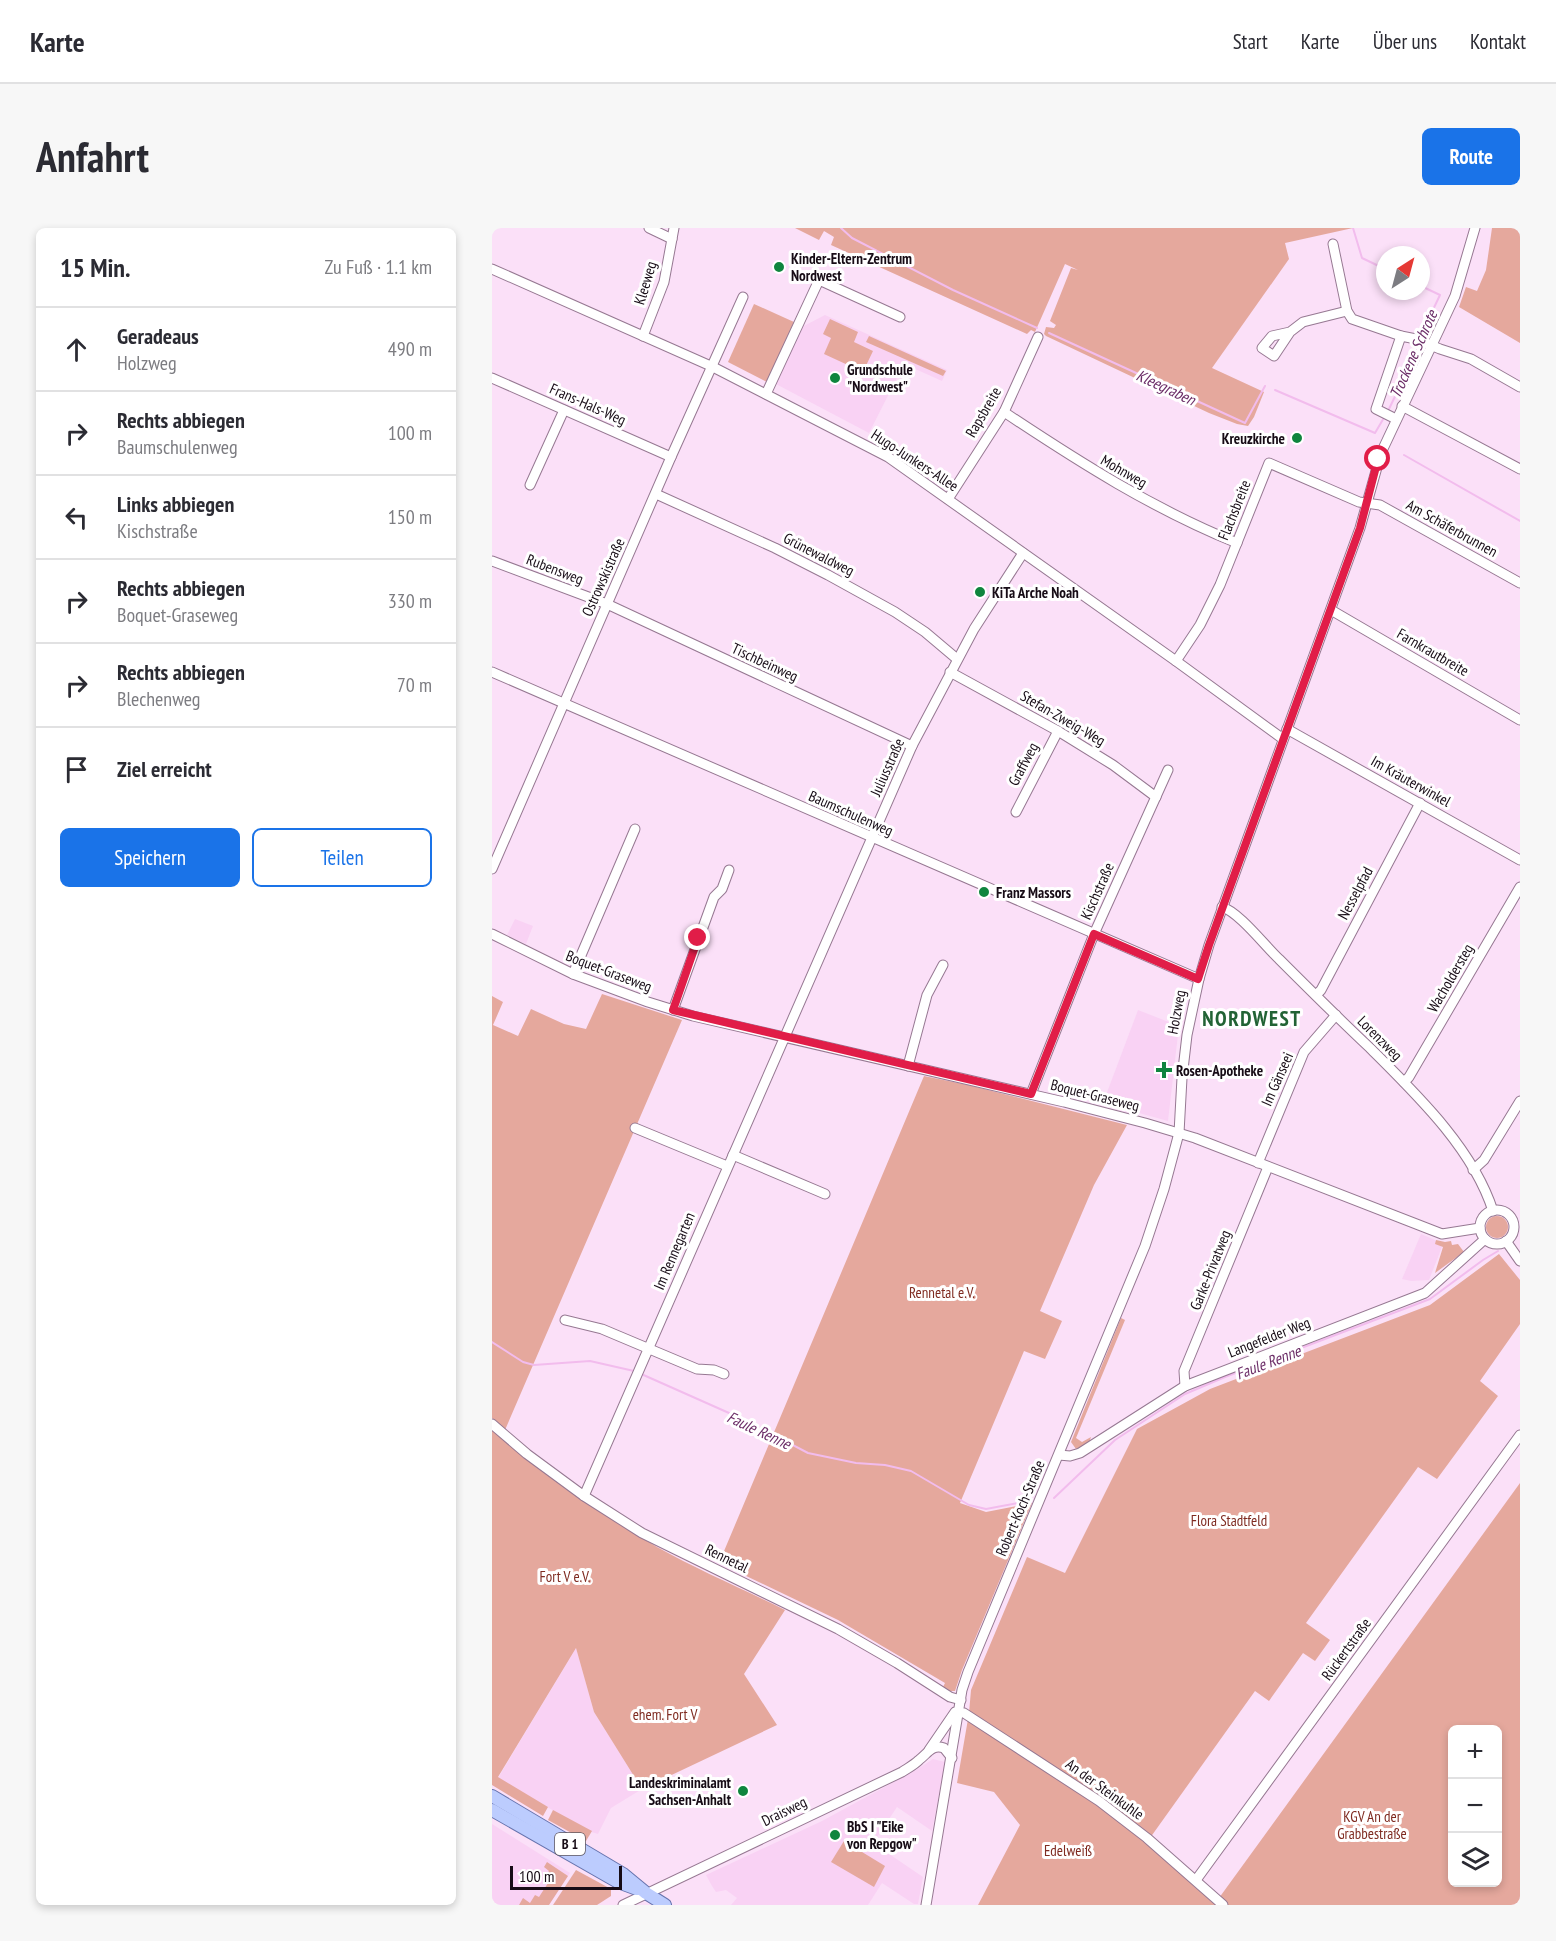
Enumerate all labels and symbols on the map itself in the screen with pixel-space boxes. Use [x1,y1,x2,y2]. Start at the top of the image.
north arrow [1376,246,1430,300]
place label: Kinder-Eltern-Zentrum Nordwest [791,249,912,285]
street label: Kleeweg [629,259,661,307]
marker: Kinder-Eltern-Zentrum Nordwest [772,260,786,274]
water label: Trockene Schrote [1385,306,1442,401]
place label: Grundschule "Nordwest" [847,360,913,396]
water label: Kleegraben [1133,365,1200,410]
marker: Grundschule "Nordwest" [828,371,842,385]
street label: Frans-Hals-Weg [547,379,629,429]
street label: Rapsbreite [961,383,1005,441]
street label: Hugo-Junkers-Allee [868,425,962,495]
place label: Kreuzkirche [1222,429,1285,448]
marker: Kreuzkirche [1290,431,1304,445]
route start [1364,445,1390,471]
street label: Mohnweg [1097,450,1151,492]
street label: Flachsbreite [1213,477,1255,543]
street label: Am Schäferbrunnen [1403,495,1501,561]
street label: Grünewaldweg [780,528,858,580]
street label: Ostrowskistraße [577,535,629,619]
street label: Rubensweg [524,549,586,589]
place label: KiTa Arche Noah [992,583,1079,602]
marker: KiTa Arche Noah [973,585,987,599]
street label: Farnkrautbreite [1394,624,1472,680]
street label: Tischbeinweg [729,638,801,686]
street label: Stefan-Zweig-Weg [1017,686,1109,750]
street label: Juliusstraße [865,735,908,800]
street label: Graffweg [1004,739,1042,789]
street label: Im Kräuterwinkel [1368,751,1455,811]
street label: Baumschulenweg [806,786,896,840]
street label: Kischstraße [1076,860,1118,922]
street label: Nesselpfad [1333,863,1377,923]
place label: Franz Massors [996,883,1071,902]
marker: Franz Massors [977,885,991,899]
route end [684,924,710,950]
street label: Wacholdersteg [1423,940,1477,1016]
street label: Boquet-Graseweg [563,946,655,996]
street label: Holzweg [1162,988,1190,1036]
district label: NORDWEST [1202,1005,1302,1032]
street label: Lorenzweg [1354,1012,1406,1064]
street label: Im Gänseei [1257,1049,1297,1109]
place label: Rosen-Apotheke [1176,1061,1263,1080]
marker: Rosen-Apotheke [1157,1063,1171,1077]
street label: Boquet-Graseweg [1049,1075,1141,1115]
street label: Im Rennegarten [649,1209,699,1293]
street label: Garke-Privatweg [1185,1227,1235,1313]
park label: Rennetal e.V. [909,1283,975,1302]
street label: Langefelder Weg [1225,1313,1313,1361]
water label: Faule Renne [1233,1340,1305,1384]
water label: Faule Renne [724,1407,795,1454]
street label: Robert-Koch-Straße [991,1457,1049,1559]
park label: Flora Stadtfeld [1191,1511,1267,1530]
street label: Rennetal [702,1539,752,1577]
park label: Fort V e.V. [540,1567,591,1586]
street label: Rückertstraße [1317,1614,1375,1684]
park label: ehem. Fort V [633,1705,697,1724]
street label: An der Steinkuhle [1062,1754,1148,1824]
place label: Landeskriminalamt Sachsen-Anhalt [629,1773,732,1809]
marker: Landeskriminalamt Sachsen-Anhalt [736,1784,750,1798]
street label: Draisweg [758,1792,810,1830]
park label: KGV An der Grabbestraße [1337,1807,1407,1843]
place label: BbS I "Eike von Repgow" [846,1817,917,1853]
marker: BbS I "Eike von Repgow" [828,1828,842,1842]
road number: B 1 [555,1833,585,1855]
park label: Edelweiß [1044,1841,1092,1860]
scale bar [510,1863,622,1890]

